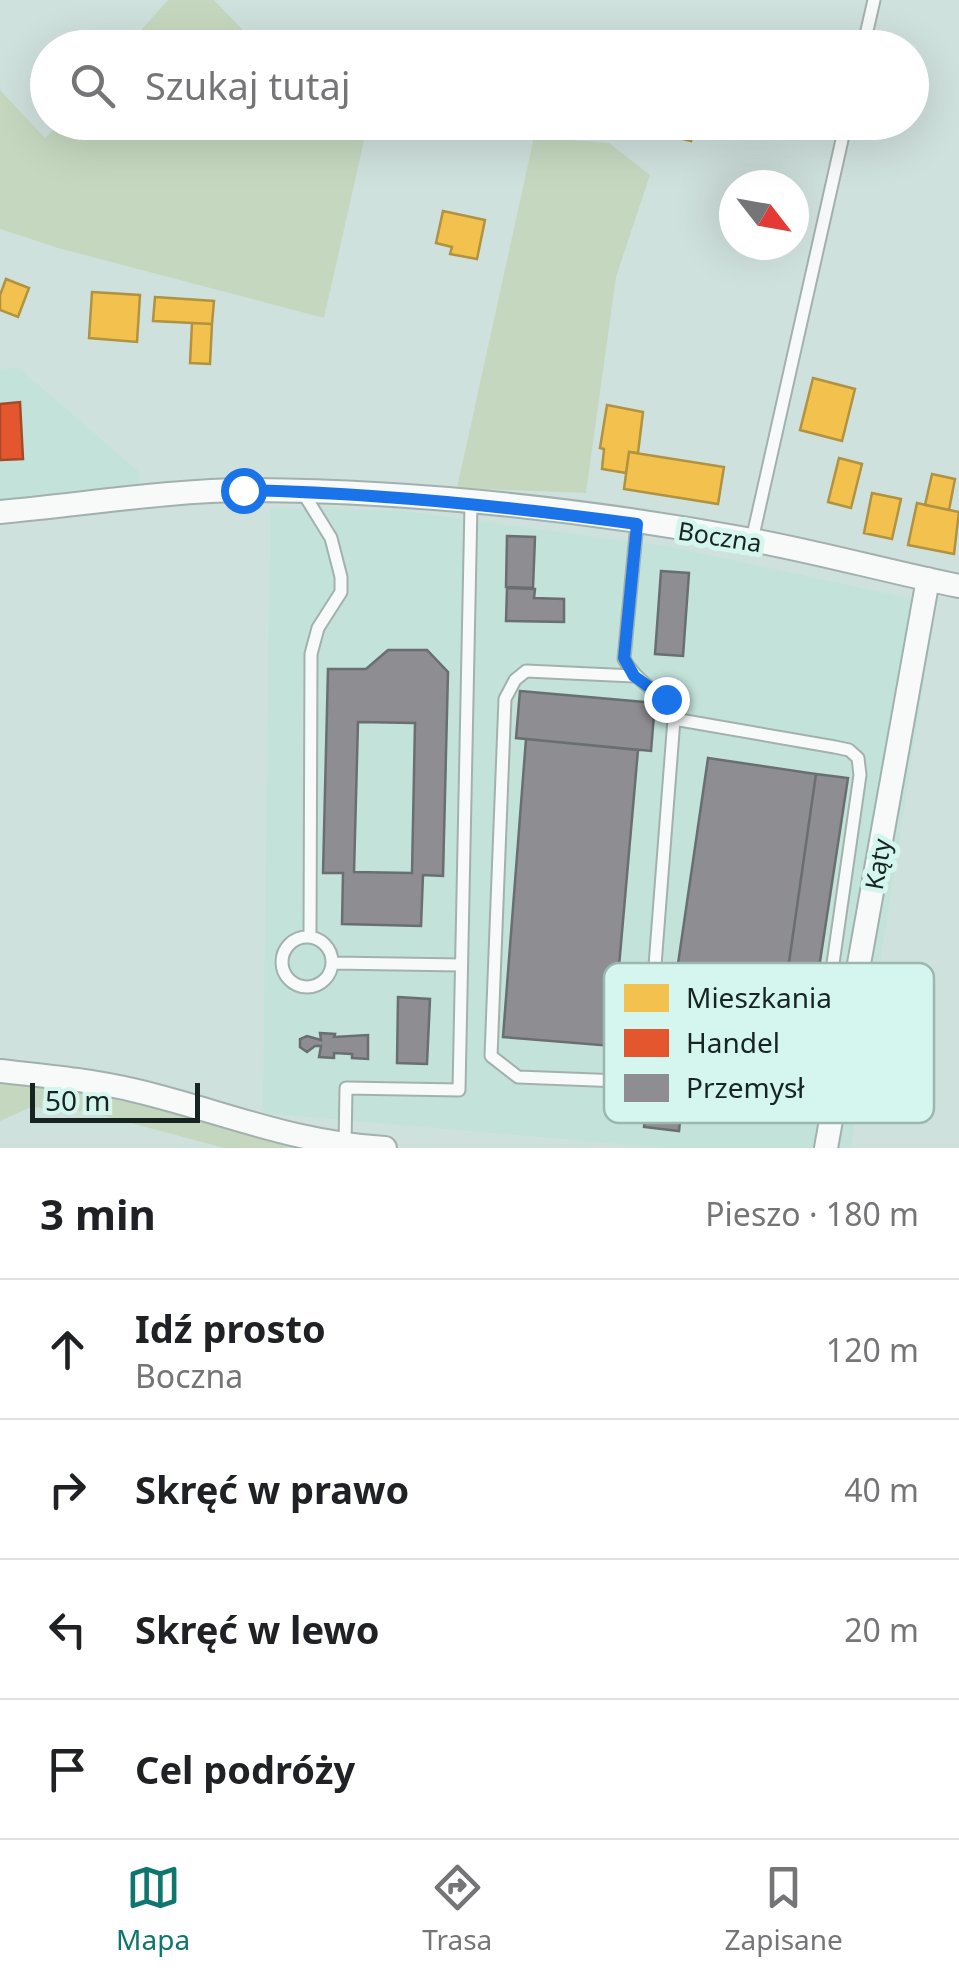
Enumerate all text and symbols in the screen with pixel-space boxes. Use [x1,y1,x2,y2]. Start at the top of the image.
search box [30,30,929,140]
icon: search [65,58,120,113]
text: Szukaj tutaj [145,59,351,111]
north arrow [719,170,809,260]
route start [221,468,267,514]
street label: Boczna [676,513,764,559]
route end [644,677,690,723]
street label: Kąty [856,836,898,892]
legend [604,963,934,1123]
text: Mieszkania [686,978,832,1016]
text: Handel [686,1023,780,1061]
text: Przemysł [686,1068,805,1106]
scale bar [30,1078,200,1122]
text: 50 m [45,1081,111,1119]
text: 3 min [40,1185,156,1242]
text: Pieszo · 180 m [705,1192,919,1235]
text: Idź prosto [135,1302,326,1354]
icon: ahead [40,1322,95,1377]
text: 120 m [826,1328,919,1371]
text: Boczna [135,1354,243,1397]
icon: right [40,1462,95,1517]
text: Skręć w prawo [135,1463,409,1515]
text: 40 m [844,1468,919,1511]
icon: left [40,1602,95,1657]
text: Skręć w lewo [135,1603,380,1655]
text: 20 m [844,1608,919,1651]
icon: arrive [40,1742,95,1797]
text: Cel podróży [135,1743,355,1795]
tab: Mapa [116,1860,190,1958]
tab: Trasa [422,1860,492,1958]
tab: Zapisane [724,1860,843,1958]

